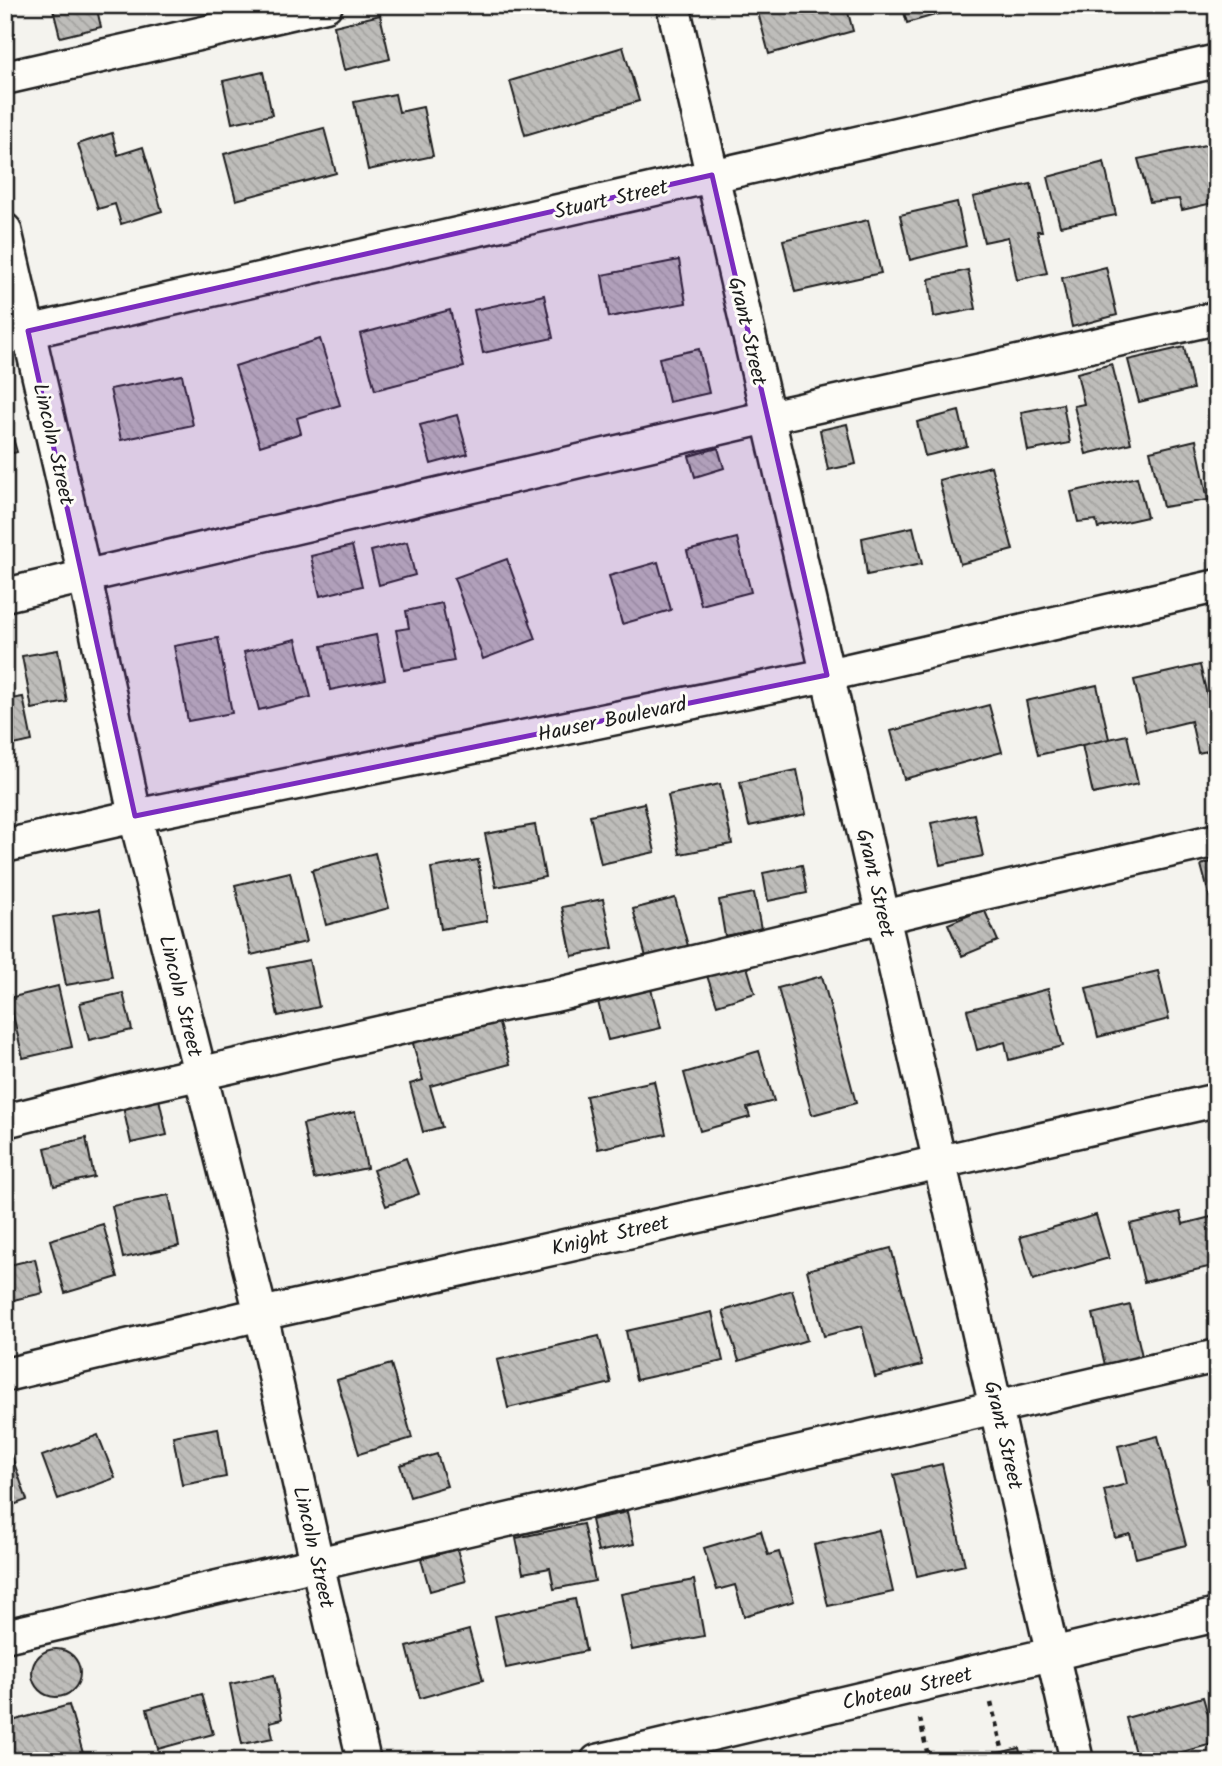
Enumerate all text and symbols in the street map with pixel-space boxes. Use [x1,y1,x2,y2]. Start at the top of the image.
street label: Stuart Street [551,171,672,230]
street label: Grant Street [718,274,775,390]
street label: Lincoln Street [22,380,83,510]
street label: Hauser Boulevard [535,688,690,752]
street label: Grant Street [846,826,903,942]
street label: Lincoln Street [148,932,211,1062]
street label: Knight Street [548,1207,673,1266]
street label: Grant Street [974,1378,1031,1494]
street label: Lincoln Street [282,1483,343,1613]
street label: Choteau Street [839,1658,976,1720]

